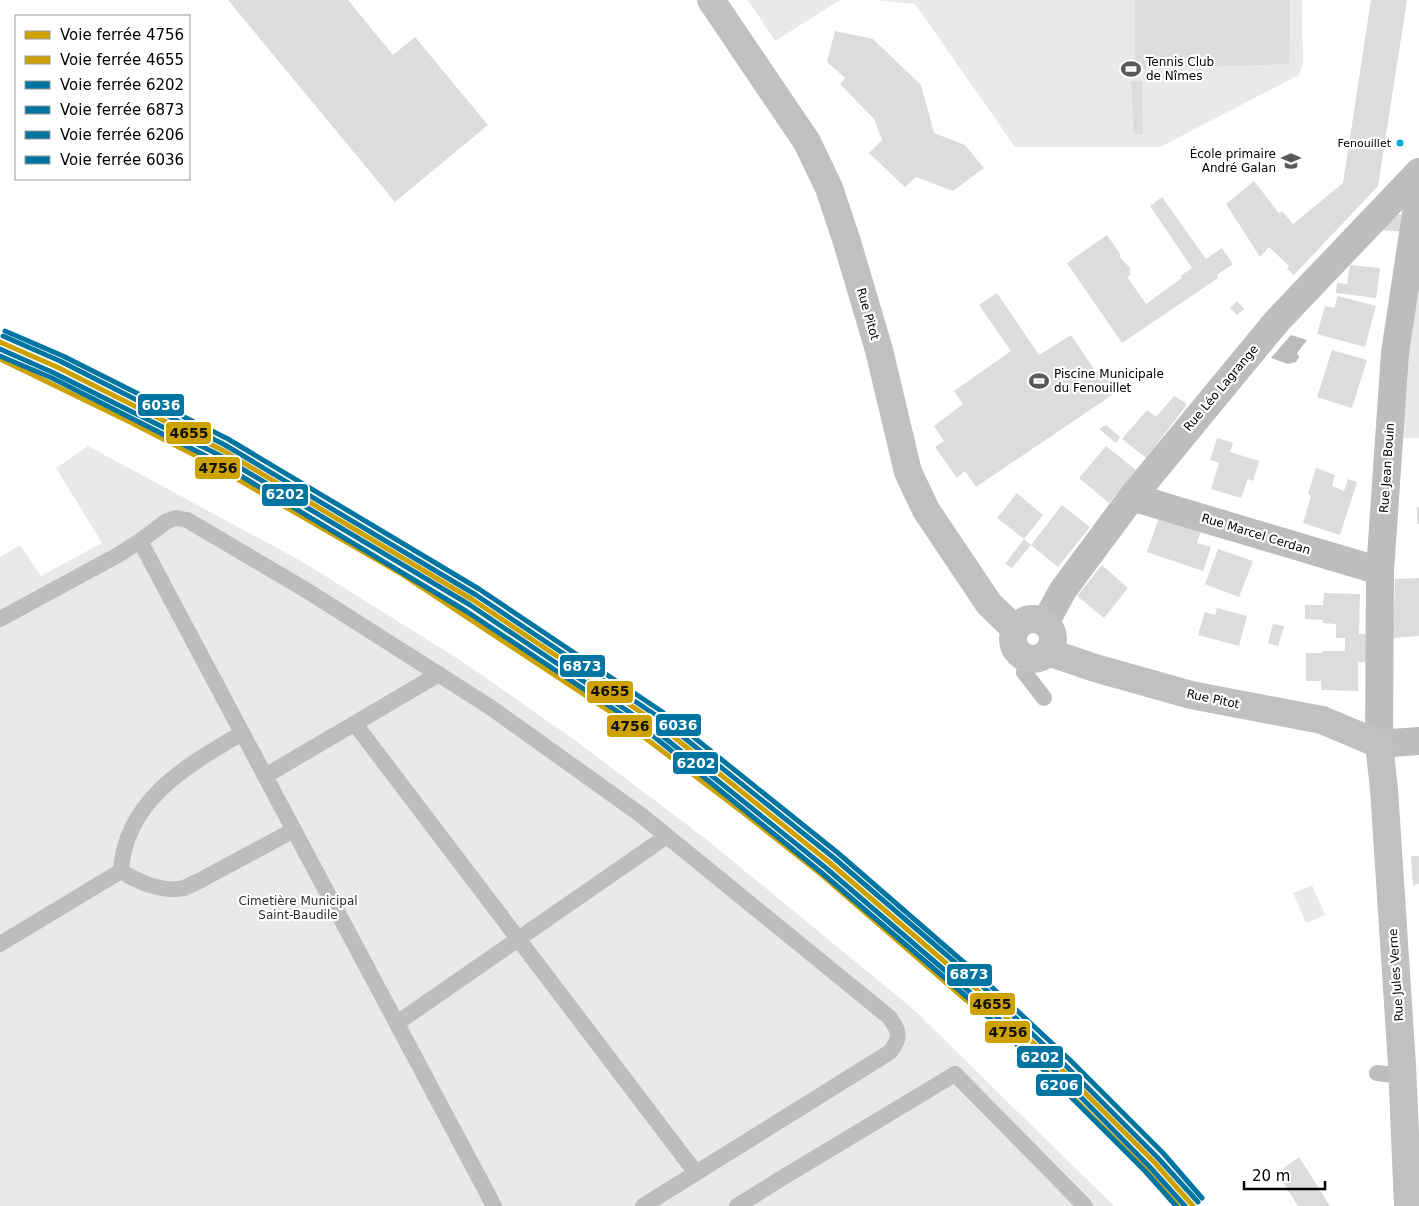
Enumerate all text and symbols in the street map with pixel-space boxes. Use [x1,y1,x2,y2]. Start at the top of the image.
legend [15,15,190,180]
text: Voie ferrée 4756 [60,26,184,44]
text: Voie ferrée 4655 [60,51,184,69]
place label: Tennis Club de Nîmes [1145,55,1214,83]
sports icon: Tennis Club de Nîmes [1120,58,1142,80]
text: Voie ferrée 6202 [60,76,184,94]
text: Voie ferrée 6873 [60,101,184,119]
text: Voie ferrée 6206 [60,126,184,144]
place label: Fenouillet [1338,137,1392,150]
marker: Fenouillet [1395,138,1405,148]
place label: École primaire André Galan [1190,146,1276,175]
school or university icon: École primaire André Galan [1280,150,1302,172]
text: Voie ferrée 6036 [60,151,184,169]
street label: Rue Pitot [854,286,882,342]
street label: Rue Léo Lagrange [1181,342,1261,434]
place label: Piscine Municipale du Fenouillet [1054,367,1164,395]
sports icon: Piscine Municipale du Fenouillet [1028,370,1050,392]
line badge: 6036 [137,393,185,417]
text: 6036 [142,397,180,413]
line badge: 4655 [165,421,212,445]
street label: Rue Jean Bouin [1377,422,1397,514]
text: 4655 [170,425,208,441]
line badge: 4756 [194,456,241,480]
text: 4756 [199,460,237,476]
line badge: 6202 [261,483,309,507]
text: 6202 [266,486,304,502]
street label: Rue Marcel Cerdan [1200,511,1312,557]
line badge: 6873 [559,654,606,678]
text: 6873 [563,658,601,674]
line badge: 4655 [586,680,634,704]
text: 4655 [591,683,629,699]
street label: Rue Pitot [1185,687,1241,711]
line badge: 6036 [655,713,702,737]
line badge: 4756 [606,714,653,738]
text: 6036 [659,717,697,733]
text: 4756 [611,718,649,734]
line badge: 6202 [672,751,719,775]
text: 6202 [677,755,715,771]
park label: Cimetière Municipal Saint-Baudile [238,894,358,922]
street label: Rue Jules Verne [1386,928,1406,1022]
line badge: 6873 [946,963,993,987]
text: 6873 [950,966,988,982]
line badge: 4655 [969,992,1016,1016]
text: 4655 [973,996,1011,1012]
line badge: 4756 [984,1020,1031,1044]
text: 4756 [989,1024,1027,1040]
line badge: 6202 [1016,1045,1064,1069]
text: 6202 [1021,1049,1059,1065]
line badge: 6206 [1035,1073,1083,1097]
text: 6206 [1040,1077,1078,1093]
scale bar [1244,1158,1325,1190]
text: 20 m [1252,1167,1290,1185]

